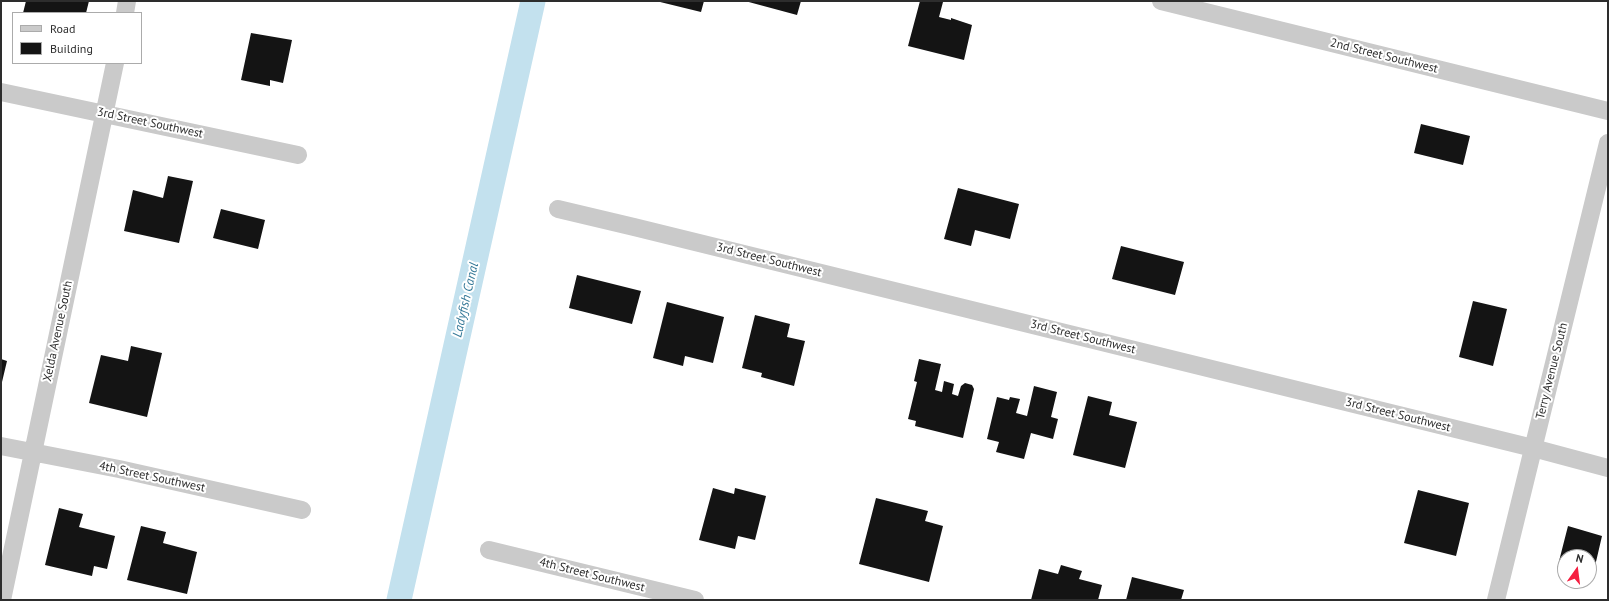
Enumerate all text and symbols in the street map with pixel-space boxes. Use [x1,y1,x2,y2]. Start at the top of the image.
legend [12,12,142,64]
text: Road [50,21,75,36]
street label: 2nd Street Southwest [1329,36,1439,76]
text: Building [50,41,93,56]
street label: 3rd Street Southwest [96,105,204,141]
street label: 3rd Street Southwest [715,240,823,280]
water label: Ladyfish Canal [450,261,482,339]
street label: Xelda Avenue South [40,279,76,383]
street label: 3rd Street Southwest [1029,317,1137,357]
street label: Terry Avenue South [1533,321,1571,421]
street label: 3rd Street Southwest [1344,395,1452,435]
street label: 4th Street Southwest [98,459,206,495]
north arrow [1557,549,1597,589]
text: N [1574,551,1585,566]
street label: 4th Street Southwest [538,555,646,595]

